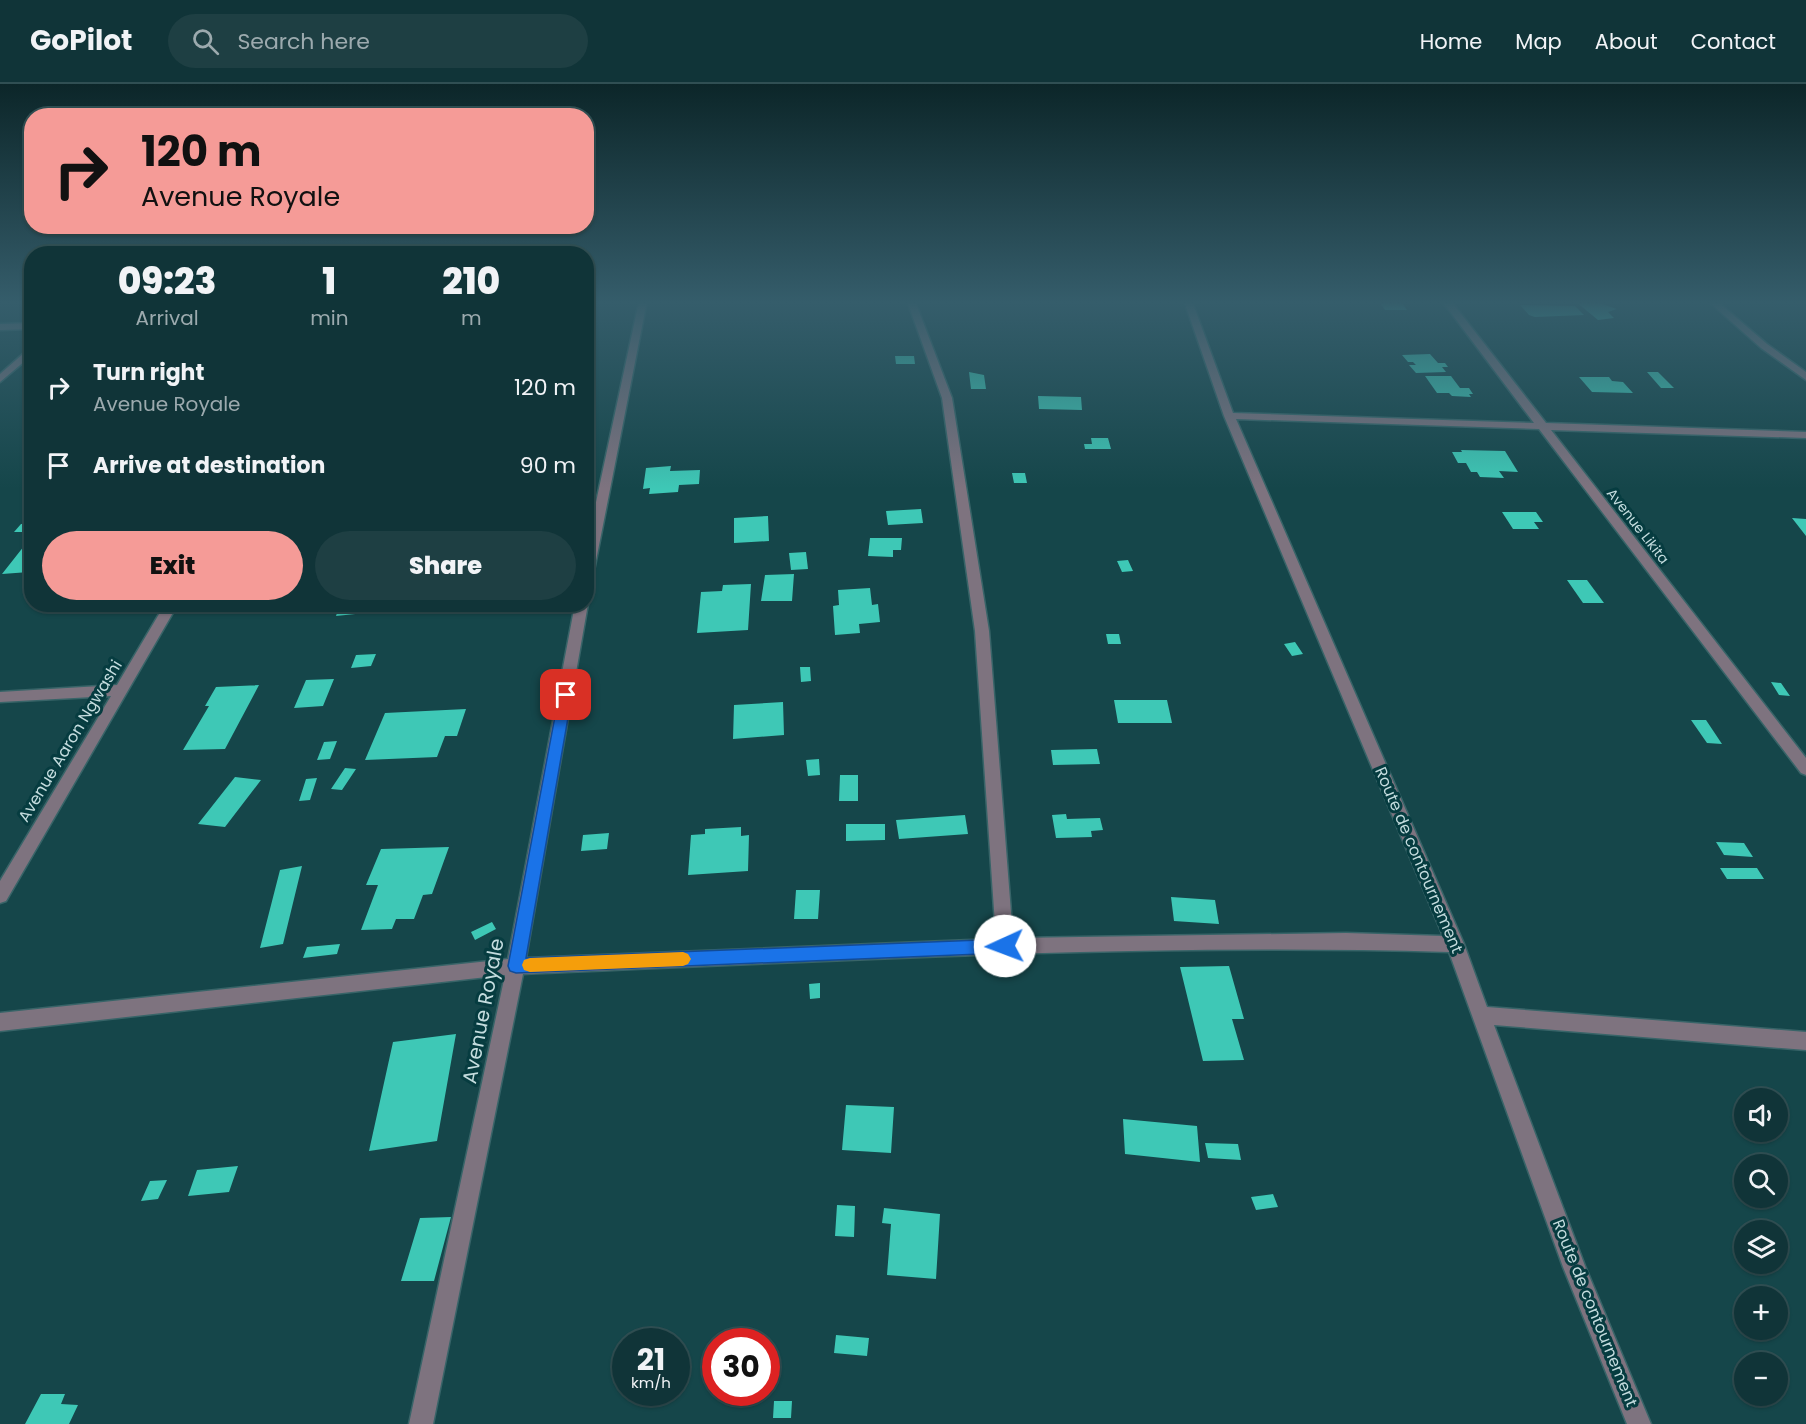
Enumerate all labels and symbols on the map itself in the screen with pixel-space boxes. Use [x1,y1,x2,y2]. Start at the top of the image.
street label: Avenue Likita [1602,484,1674,568]
street label: Avenue Aaron Ngwashi [12,656,128,826]
pin [540,669,591,720]
street label: Route de contournement [1369,763,1469,957]
position arrow [973,914,1037,978]
street label: Avenue Royale [455,936,511,1086]
street label: Route de contournement [1547,1216,1643,1410]
speed limit sign: 30 [702,1328,780,1406]

